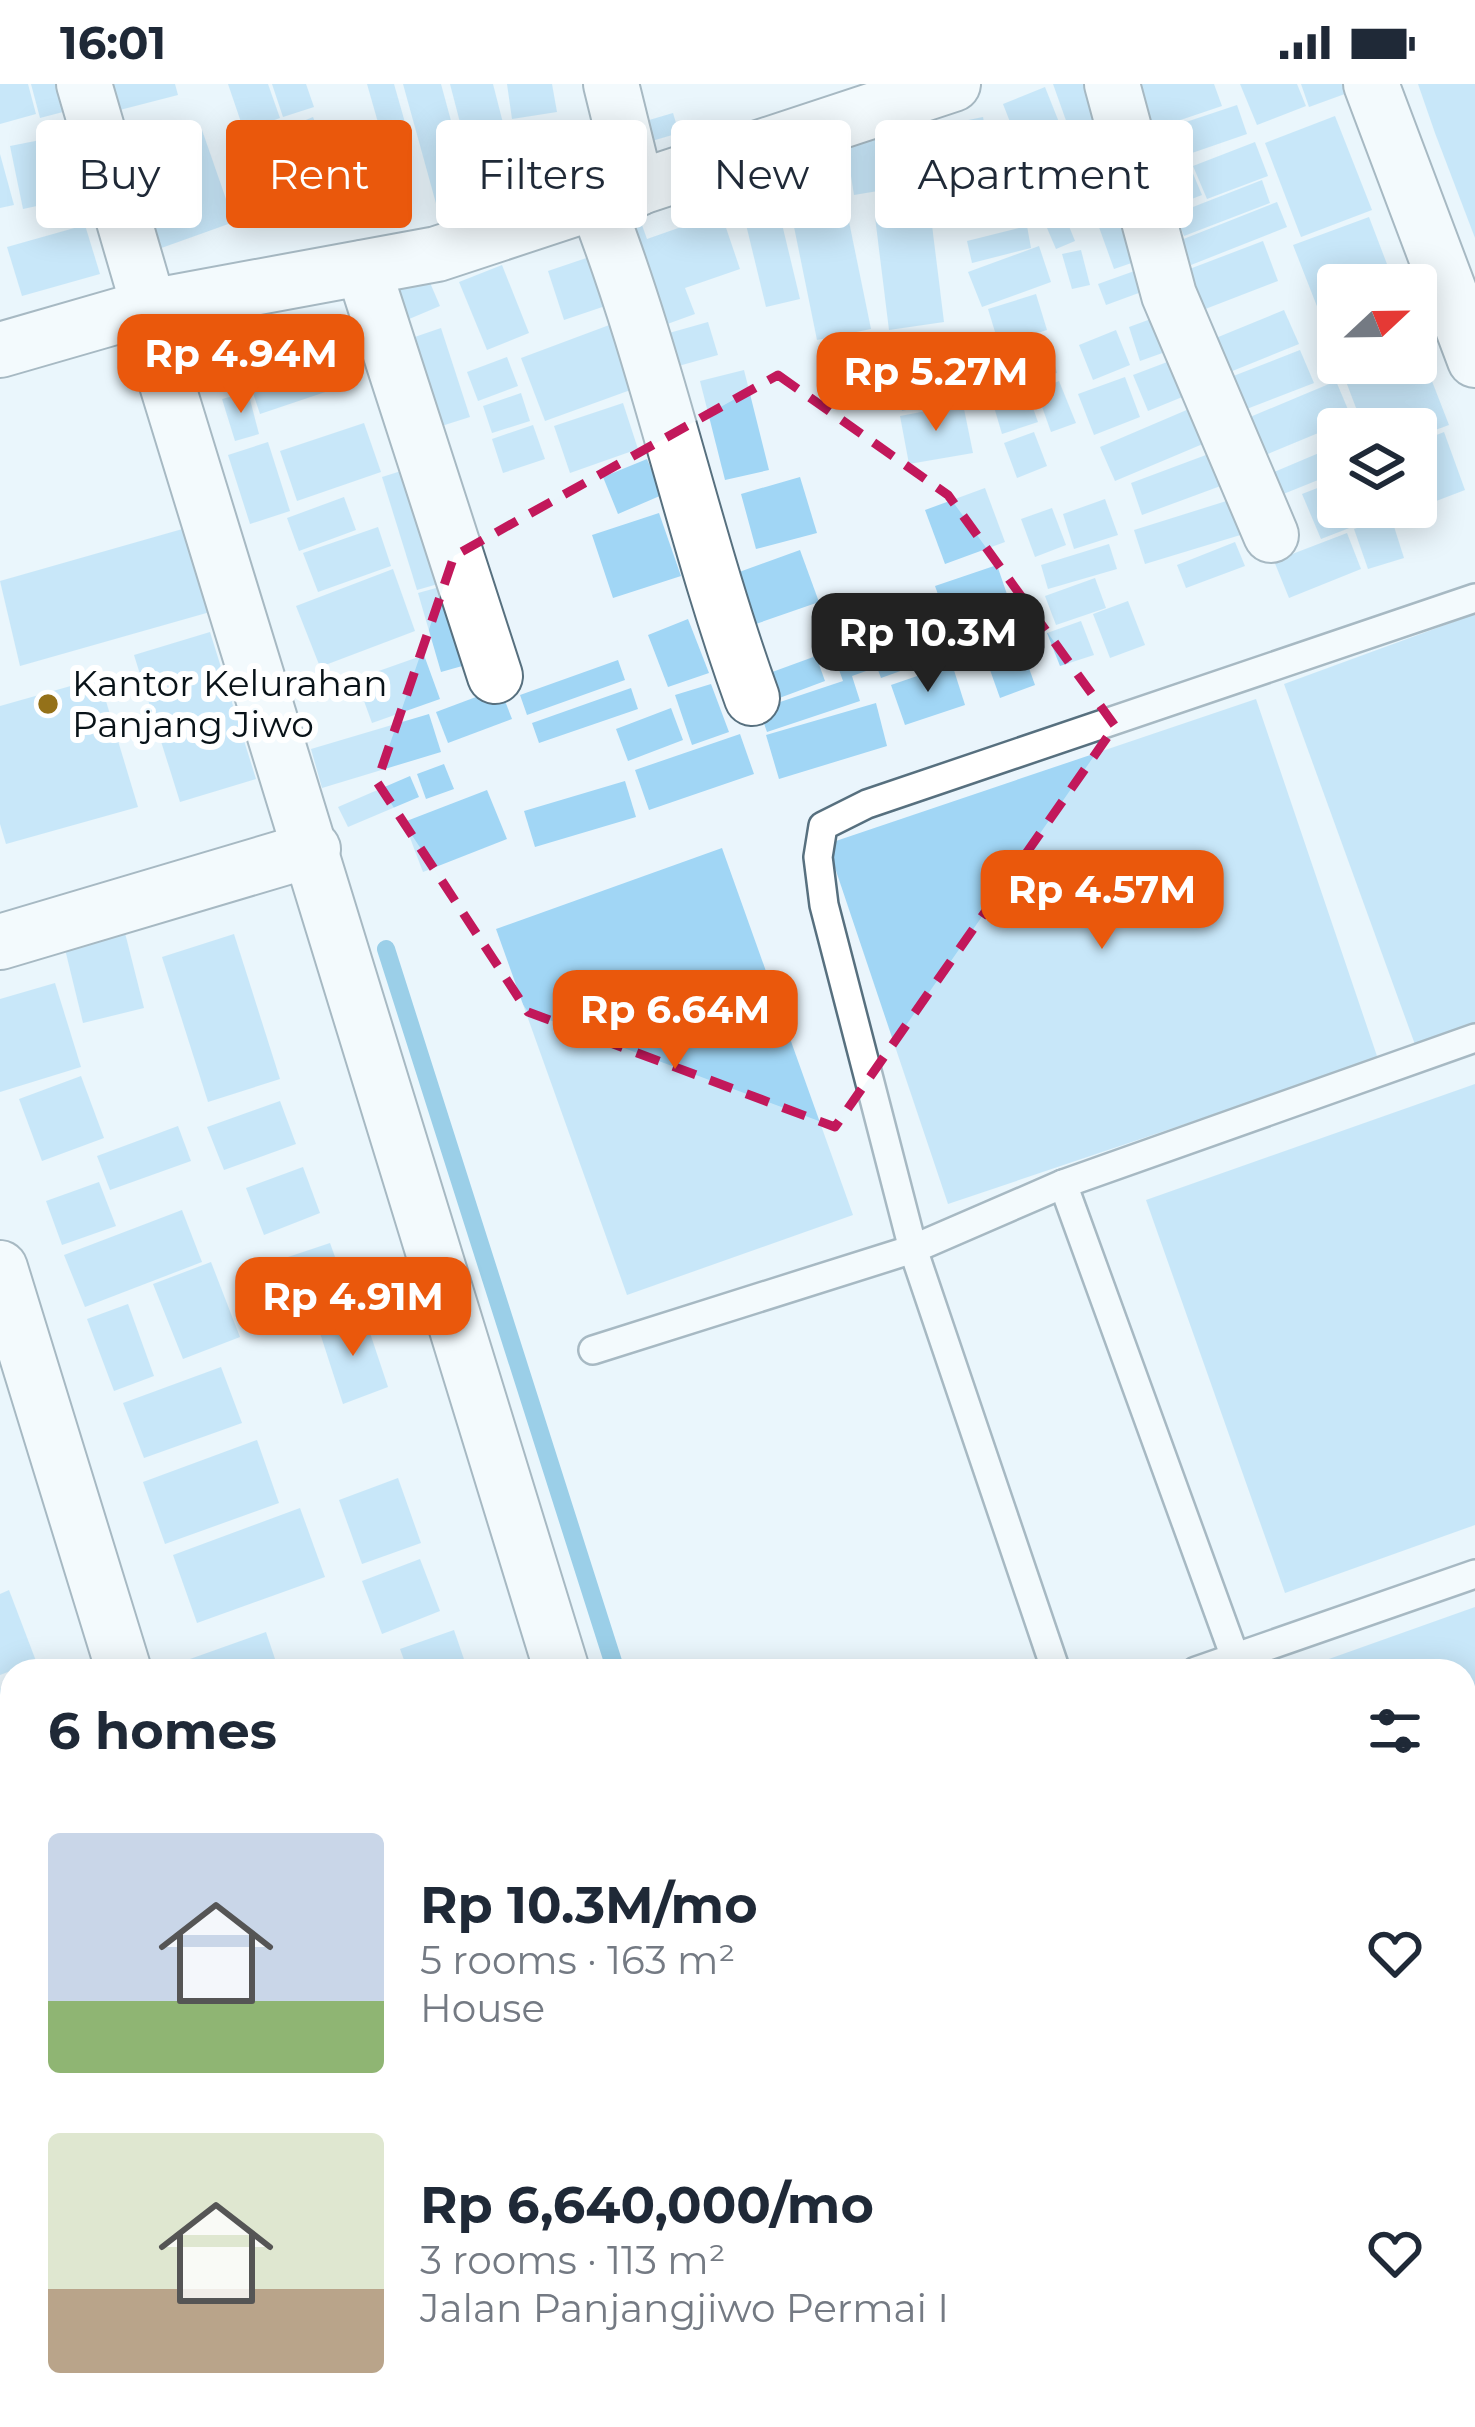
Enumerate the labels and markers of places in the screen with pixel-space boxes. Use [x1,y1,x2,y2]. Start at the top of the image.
pin: Rp 4.94M [117,314,365,416]
pin: Rp 5.27M [812,332,1060,434]
pin: Rp 10.3M [804,593,1052,695]
place label: Kantor Kelurahan Panjang Jiwo [72,661,388,746]
marker: Kantor Kelurahan Panjang Jiwo [35,691,61,717]
pin: Rp 4.57M [978,850,1226,952]
pin: Rp 6.64M [551,970,799,1072]
pin: Rp 4.91M [229,1257,477,1359]

